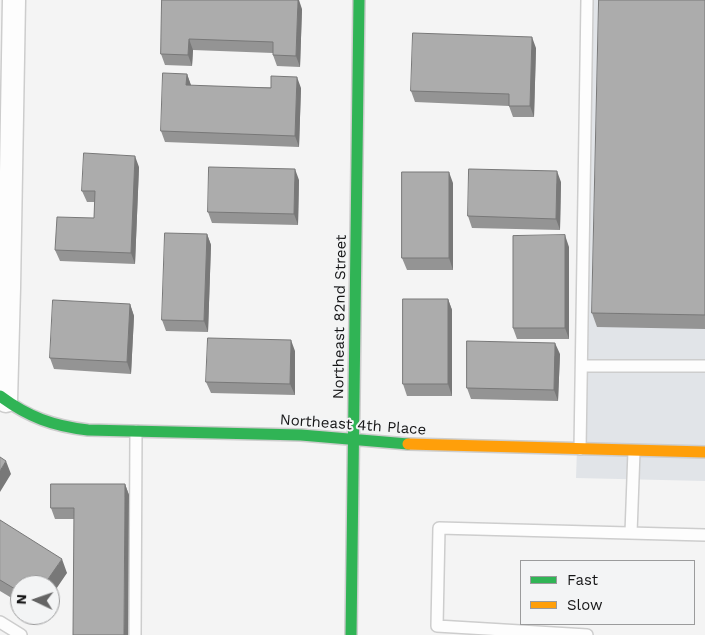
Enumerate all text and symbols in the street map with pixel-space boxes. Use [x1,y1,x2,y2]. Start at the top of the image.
street label: Northeast 82nd Street [330,235,350,399]
street label: Northeast 4th Place [279,411,427,439]
legend [520,560,695,625]
text: Fast [567,571,598,589]
north arrow [10,575,60,625]
text: N [13,594,29,605]
text: Slow [567,596,603,614]

